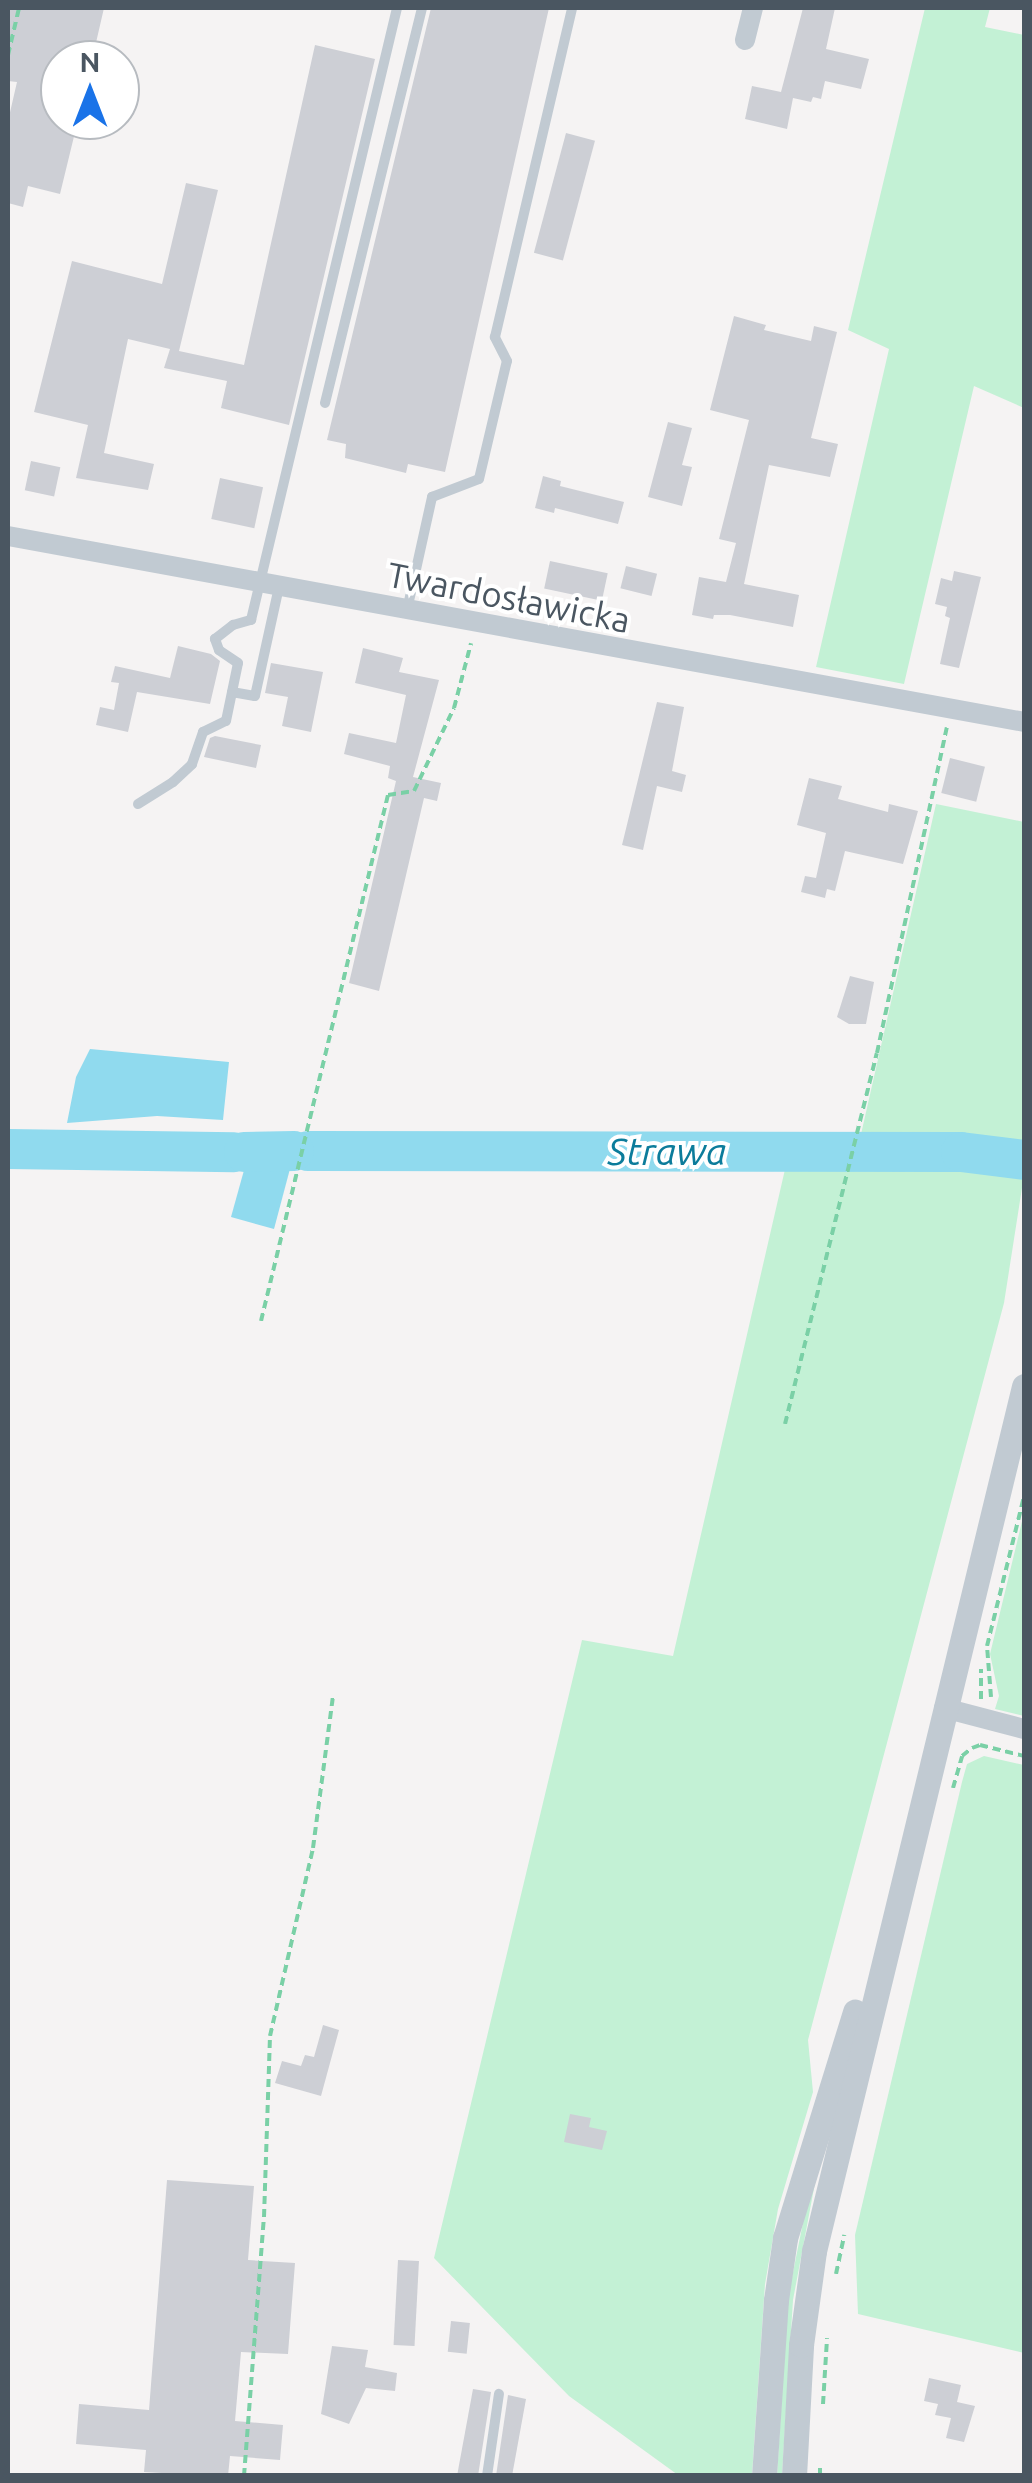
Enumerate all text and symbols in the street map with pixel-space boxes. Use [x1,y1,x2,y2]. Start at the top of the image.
north arrow [40,40,140,140]
text: N [80,46,100,77]
street label: Twardosławicka [384,553,634,641]
water label: Strawa [608,1129,726,1175]

